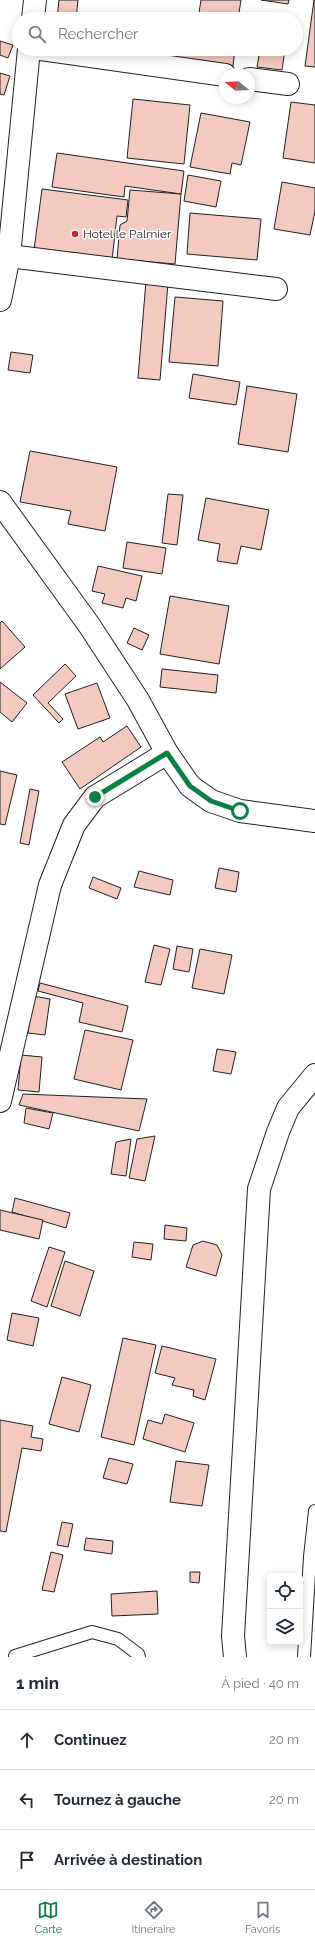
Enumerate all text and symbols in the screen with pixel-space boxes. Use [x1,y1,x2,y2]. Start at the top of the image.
search box [12,12,303,56]
icon: search [26,23,48,45]
text: Rechercher [58,25,138,43]
north arrow [219,68,255,104]
place label: Hotel le Palmier [83,227,172,241]
marker: Hotel le Palmier [70,229,80,239]
route end [86,788,104,806]
route start [231,802,249,820]
map controls [267,1573,303,1645]
button: locate [267,1573,303,1609]
button: layers [267,1609,303,1645]
text: 1 min [16,1673,59,1693]
text: À pied · 40 m [221,1676,299,1691]
icon: ahead [16,1729,38,1751]
text: Continuez [54,1731,127,1749]
text: 20 m [269,1732,299,1747]
icon: left [16,1789,38,1811]
text: Tournez à gauche [54,1791,181,1809]
text: 20 m [269,1792,299,1807]
icon: arrive [16,1849,38,1871]
text: Arrivée à destination [54,1851,202,1869]
tab: Carte [35,1899,62,1936]
tab: Itinéraire [132,1899,176,1936]
tab: Favoris [245,1899,280,1936]

